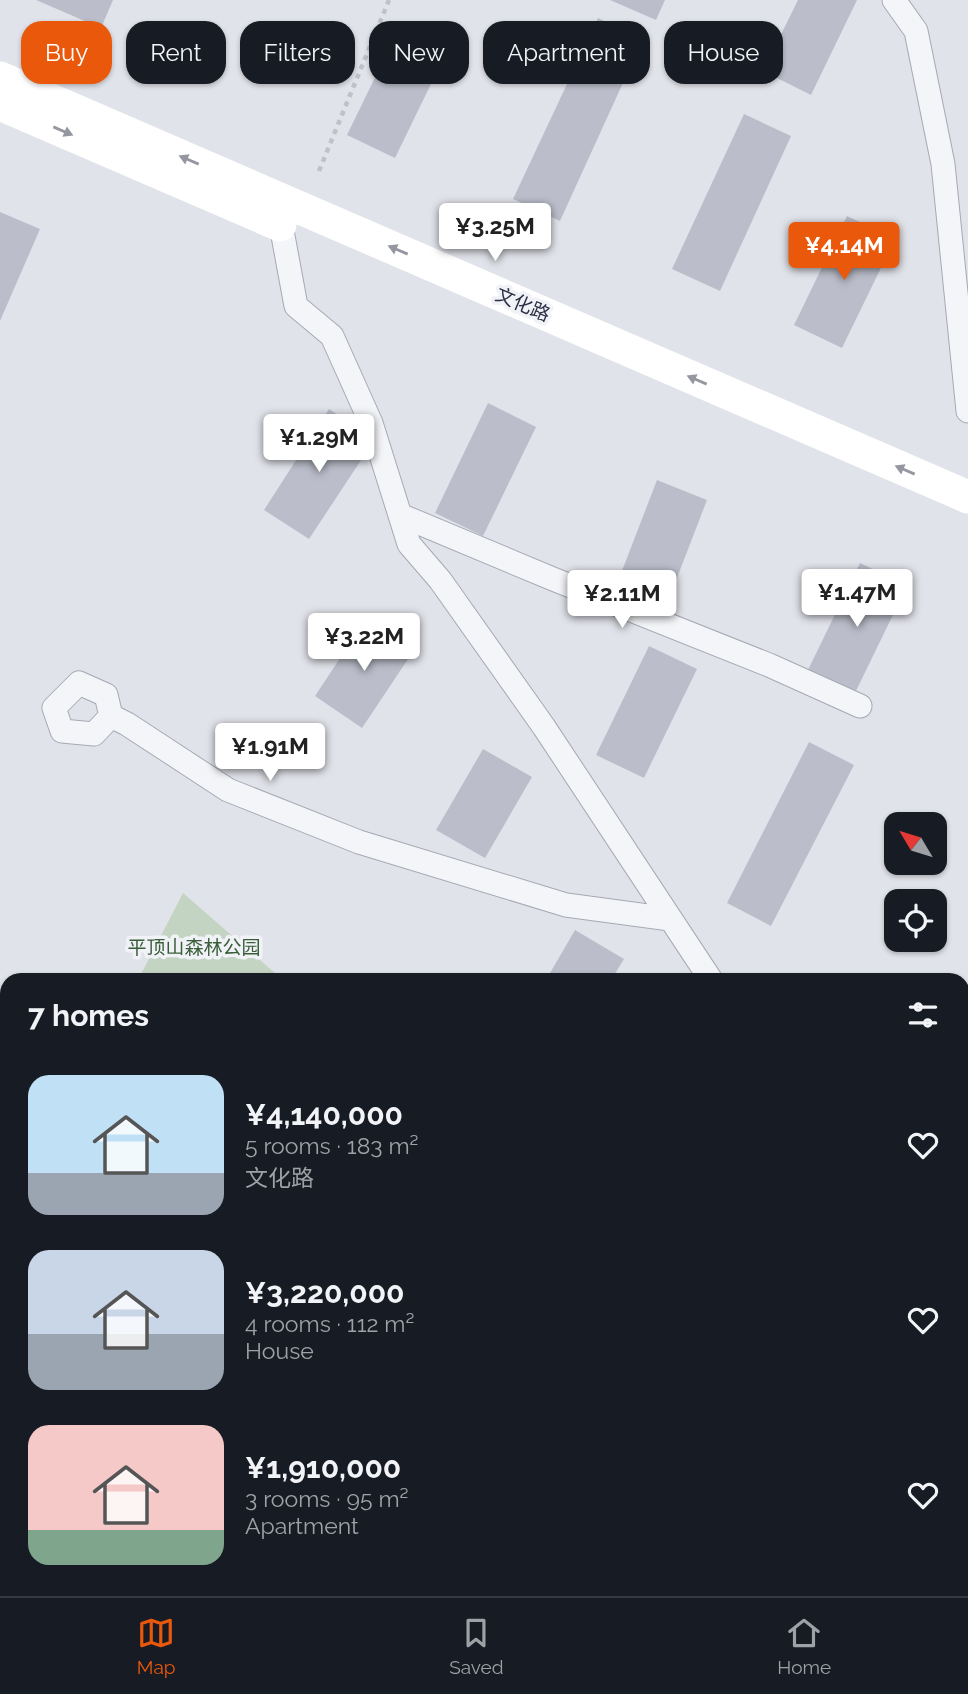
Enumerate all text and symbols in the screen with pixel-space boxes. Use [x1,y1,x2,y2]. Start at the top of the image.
chip: Buy [21,21,112,84]
chip: Rent [126,21,226,84]
chip: Filters [240,21,355,84]
chip: New [369,21,469,84]
chip: Apartment [483,21,650,84]
chip: House [664,21,783,84]
one-way arrow [52,126,73,137]
one-way arrow [179,154,200,165]
pin: ¥3.25M [438,204,552,263]
text: ¥3.25M [455,212,535,239]
pin: ¥4.14M [787,222,901,282]
text: ¥4.14M [804,231,884,258]
one-way arrow [387,245,408,256]
street label: 文化路 [492,283,554,325]
one-way arrow [686,374,707,385]
pin: ¥1.29M [262,414,376,474]
text: ¥1.29M [279,423,359,450]
one-way arrow [895,464,916,475]
pin: ¥2.11M [565,570,679,630]
pin: ¥1.47M [800,570,914,629]
text: ¥1.47M [818,578,896,605]
text: ¥2.11M [583,579,661,606]
pin: ¥3.22M [307,614,421,673]
text: ¥3.22M [324,622,404,649]
pin: ¥1.91M [213,724,327,783]
text: ¥1.91M [231,732,309,759]
north arrow [884,812,947,875]
map controls [884,812,947,952]
button: locate [884,889,947,952]
park label: 平顶山森林公园 [127,936,261,958]
icon: filters [904,996,942,1034]
text: 7 homes [28,998,149,1033]
text: ¥4,140,000 [245,1097,403,1132]
icon: home [84,1103,168,1187]
icon: heart [904,1126,942,1164]
text: 5 rooms · 183 m² [245,1132,419,1159]
text: 文化路 [245,1164,314,1191]
text: ¥3,220,000 [245,1275,405,1310]
icon: home [84,1278,168,1362]
icon: heart [904,1301,942,1339]
text: 4 rooms · 112 m² [245,1310,414,1337]
text: House [245,1337,314,1364]
text: ¥1,910,000 [245,1450,401,1485]
icon: home [84,1453,168,1537]
icon: heart [904,1476,942,1514]
text: 3 rooms · 95 m² [245,1485,408,1512]
text: Apartment [245,1512,359,1539]
tab: Map [137,1614,176,1678]
tab: Saved [449,1614,504,1678]
tab: Home [777,1614,831,1678]

